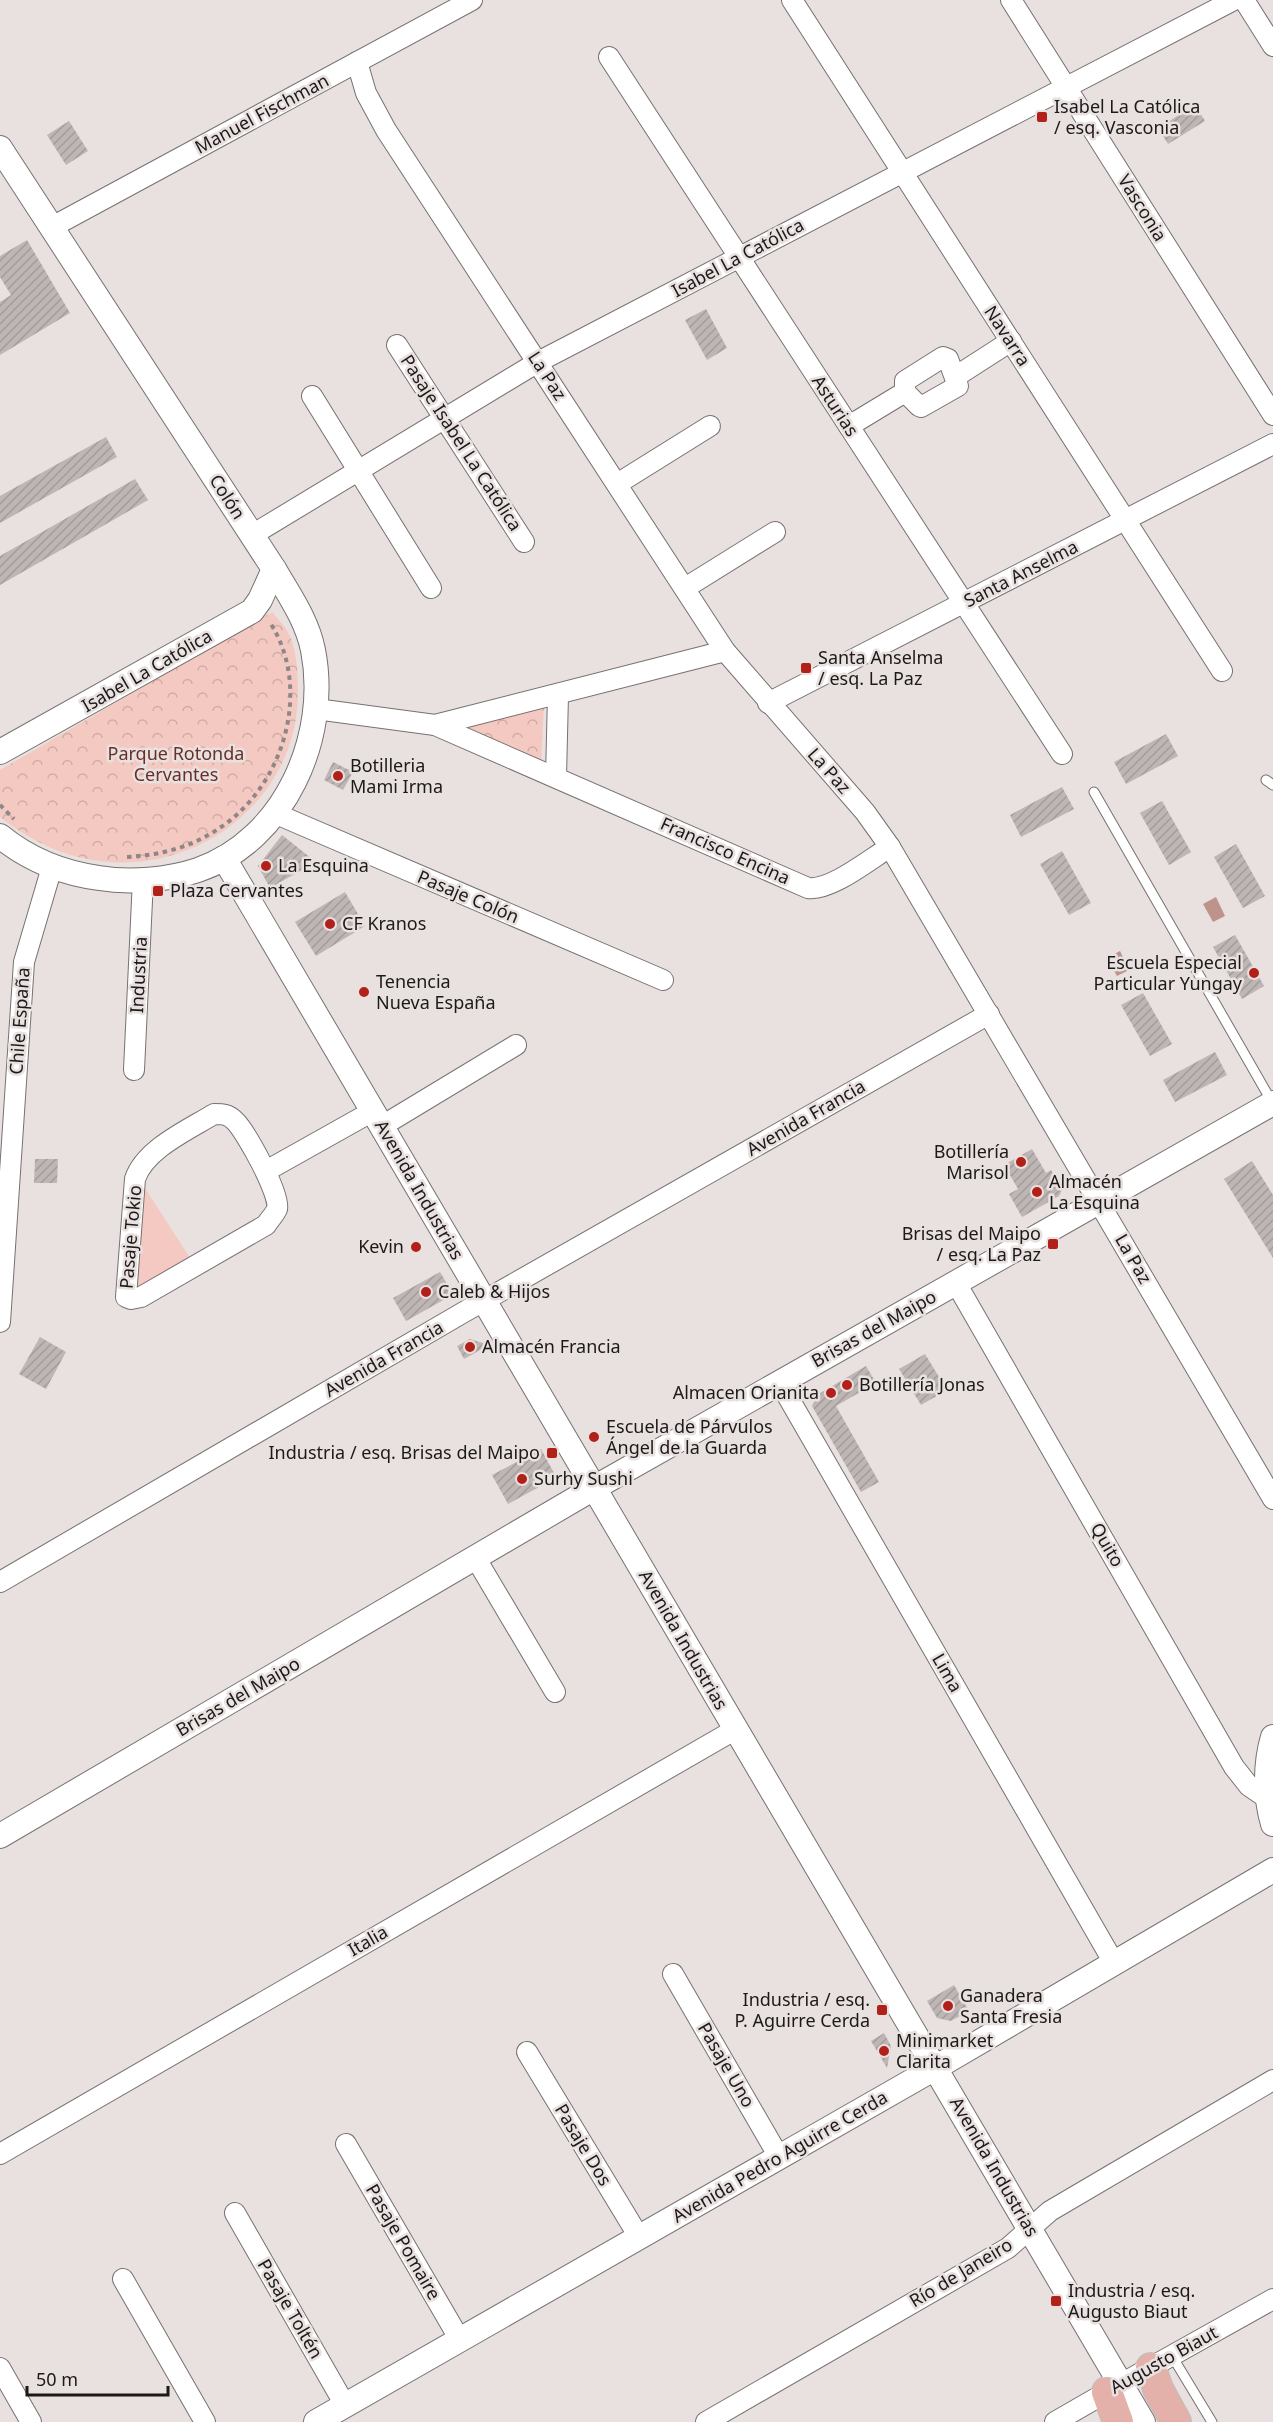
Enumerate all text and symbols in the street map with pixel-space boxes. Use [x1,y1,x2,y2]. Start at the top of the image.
street label: Manuel Fischman [190,68,333,159]
place label: Isabel La Católica / esq. Vasconia [1054,94,1200,139]
marker: Isabel La Católica / esq. Vasconia [1035,110,1049,124]
street label: Vasconia [1113,169,1173,245]
street label: Isabel La Católica [667,212,808,302]
street label: Navarra [979,301,1036,370]
street label: La Paz [523,346,573,404]
street label: Pasaje Isabel La Católica [396,350,528,535]
street label: Asturias [807,370,865,441]
street label: Colón [204,469,251,524]
street label: Santa Anselma [959,534,1082,612]
street label: Isabel La Católica [77,623,216,717]
place label: Santa Anselma / esq. La Paz [818,645,943,690]
marker: Santa Anselma / esq. La Paz [799,661,813,675]
park label: Parque Rotonda Cervantes [108,741,244,786]
street label: La Paz [803,742,857,798]
place label: Botilleria Mami Irma [350,753,443,798]
marker: Botilleria Mami Irma [331,769,345,783]
street label: Francisco Encina [657,811,794,889]
place label: La Esquina [278,853,369,877]
marker: La Esquina [259,859,273,873]
street label: Pasaje Colón [414,864,523,928]
place label: Plaza Cervantes [170,878,303,902]
marker: Plaza Cervantes [151,884,165,898]
place label: CF Kranos [342,911,426,935]
marker: CF Kranos [323,917,337,931]
street label: Industria [124,936,152,1014]
place label: Escuela Especial Particular Yungay [1094,950,1243,995]
street label: Chile España [3,966,35,1075]
marker: Escuela Especial Particular Yungay [1247,966,1261,980]
place label: Tenencia Nueva España [376,969,496,1014]
marker: Tenencia Nueva España [357,985,371,999]
street label: Avenida Francia [742,1073,869,1161]
street label: Avenida Industrias [370,1115,470,1264]
place label: Botillería Marisol [934,1139,1009,1184]
marker: Botillería Marisol [1014,1155,1028,1169]
place label: Almacén La Esquina [1049,1169,1140,1214]
street label: Pasaje Tokio [114,1184,146,1290]
marker: Almacén La Esquina [1030,1185,1044,1199]
place label: Brisas del Maipo / esq. La Paz [902,1221,1041,1266]
street label: La Paz [1110,1229,1158,1288]
place label: Kevin [358,1234,404,1258]
marker: Brisas del Maipo / esq. La Paz [1046,1237,1060,1251]
marker: Kevin [409,1240,423,1254]
place label: Caleb & Hijos [438,1279,550,1303]
street label: Brisas del Maipo [807,1284,940,1372]
marker: Caleb & Hijos [419,1285,433,1299]
street label: Avenida Francia [320,1314,447,1402]
place label: Almacén Francia [482,1334,621,1358]
marker: Almacén Francia [463,1340,477,1354]
place label: Botillería Jonas [859,1372,985,1396]
marker: Botillería Jonas [840,1378,854,1392]
place label: Almacen Orianita [673,1380,819,1404]
marker: Almacen Orianita [824,1386,838,1400]
place label: Escuela de Párvulos Ángel de la Guarda [606,1414,773,1459]
marker: Escuela de Párvulos Ángel de la Guarda [587,1430,601,1444]
place label: Industria / esq. Brisas del Maipo [269,1440,540,1464]
marker: Industria / esq. Brisas del Maipo [545,1446,559,1460]
place label: Surhy Sushi [534,1466,633,1490]
marker: Surhy Sushi [515,1472,529,1486]
street label: Quito [1086,1518,1130,1571]
street label: Avenida Industrias [634,1565,734,1714]
street label: Lima [927,1649,969,1696]
street label: Brisas del Maipo [171,1651,304,1741]
street label: Italia [343,1919,392,1961]
place label: Ganadera Santa Fresia [960,1983,1062,2028]
place label: Industria / esq. P. Aguirre Cerda [734,1987,870,2032]
marker: Ganadera Santa Fresia [941,1999,955,2013]
marker: Industria / esq. P. Aguirre Cerda [875,2003,889,2017]
street label: Pasaje Uno [693,2018,761,2111]
place label: Minimarket Clarita [896,2028,994,2073]
marker: Minimarket Clarita [877,2044,891,2058]
street label: Avenida Pedro Aguirre Cerda [668,2085,891,2228]
street label: Avenida Industrias [945,2092,1045,2241]
street label: Pasaje Dos [550,2099,618,2190]
street label: Pasaje Pomaire [361,2179,447,2304]
street label: Río de Janeiro [904,2232,1016,2312]
street label: Pasaje Toltén [253,2254,329,2363]
place label: Industria / esq. Augusto Biaut [1068,2278,1195,2323]
marker: Industria / esq. Augusto Biaut [1049,2294,1063,2308]
street label: Augusto Biaut [1105,2319,1222,2399]
scale bar [27,2359,168,2397]
text: 50 m [36,2367,78,2391]

